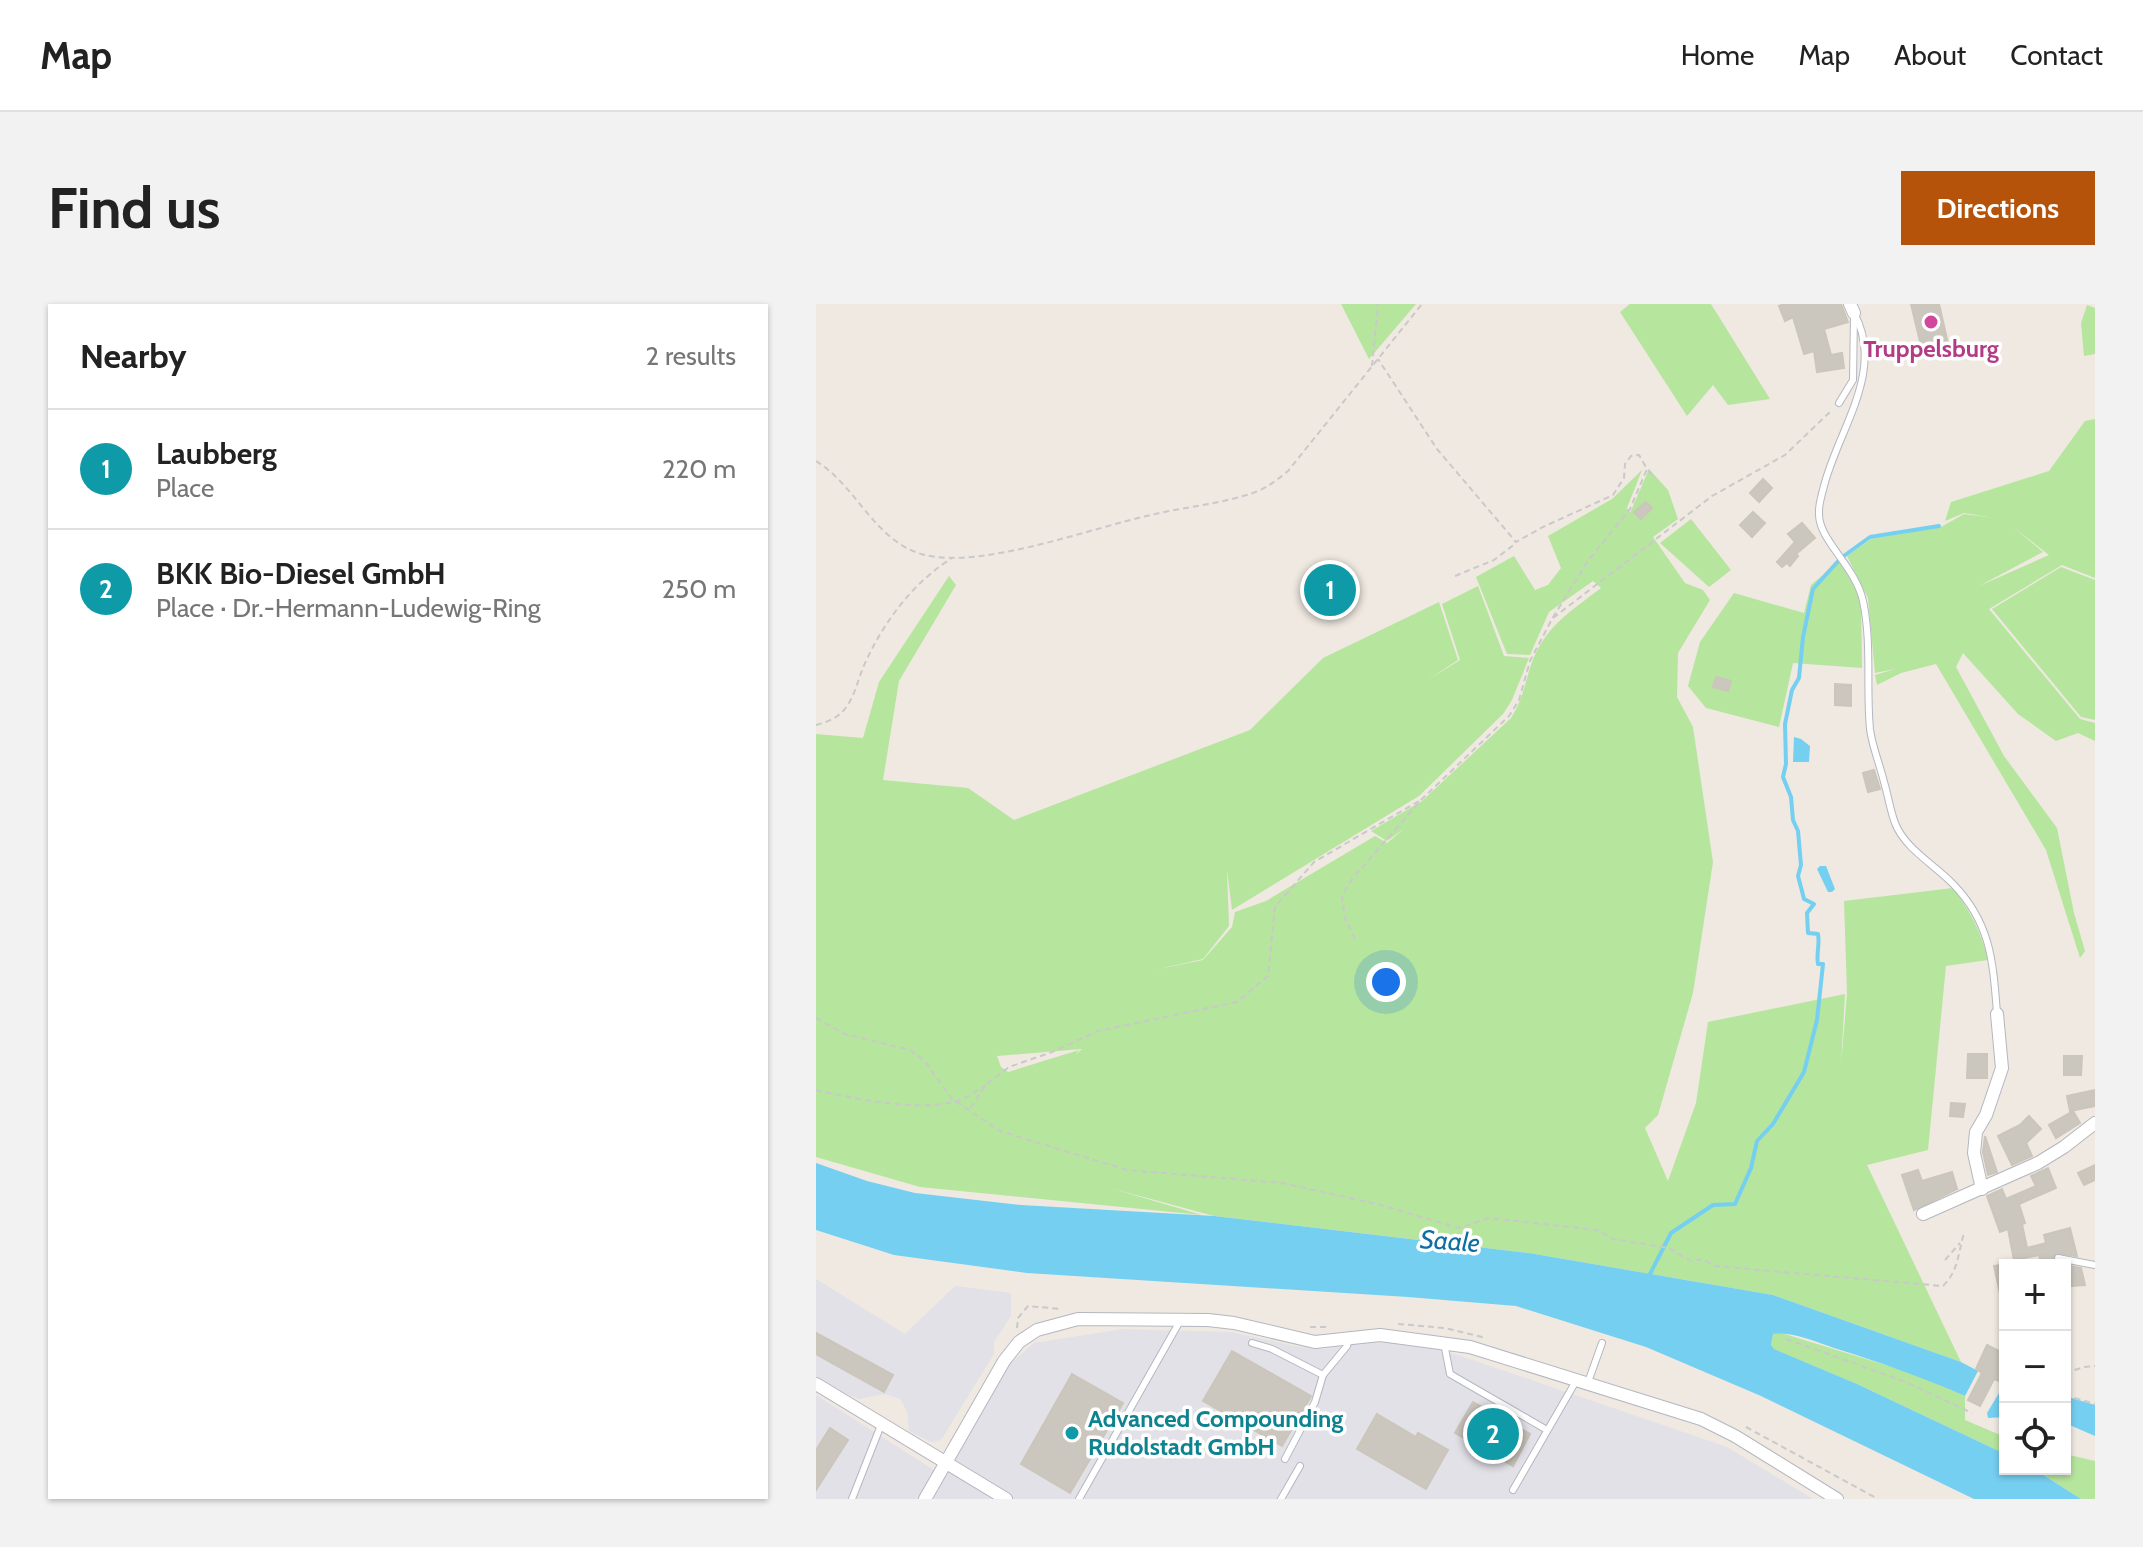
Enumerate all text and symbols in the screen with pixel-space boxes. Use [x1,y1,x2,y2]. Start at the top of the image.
text: Map [40,32,112,79]
text: Home [1681,38,1754,72]
text: Map [1798,38,1850,72]
text: About [1894,38,1966,72]
text: Contact [2010,38,2103,72]
button: Directions [1901,171,2095,245]
text: Find us [48,174,221,242]
marker: Truppelsburg [1922,313,1940,331]
place label: Truppelsburg [1863,334,1999,363]
text: Nearby [80,335,187,377]
text: 2 results [645,340,736,372]
text: Laubberg [156,435,277,472]
text: 1 [101,453,111,485]
text: 220 m [662,453,736,485]
text: Place [156,472,214,504]
text: BKK Bio-Diesel GmbH [156,555,446,592]
pin: 1 [1304,560,1356,620]
text: 2 [99,573,113,605]
text: 250 m [662,573,736,605]
text: Place · Dr.-Hermann-Ludewig-Ring [156,592,541,624]
your location [1366,962,1406,1002]
water label: Saale [1419,1223,1481,1259]
map controls [1999,1259,2071,1475]
button: + [1999,1259,2071,1331]
button: − [1999,1331,2071,1403]
button: locate [1999,1403,2071,1475]
place label: Advanced Compounding Rudolstadt GmbH [1088,1404,1343,1461]
pin: 2 [1467,1404,1519,1464]
marker: Advanced Compounding Rudolstadt GmbH [1063,1424,1081,1442]

